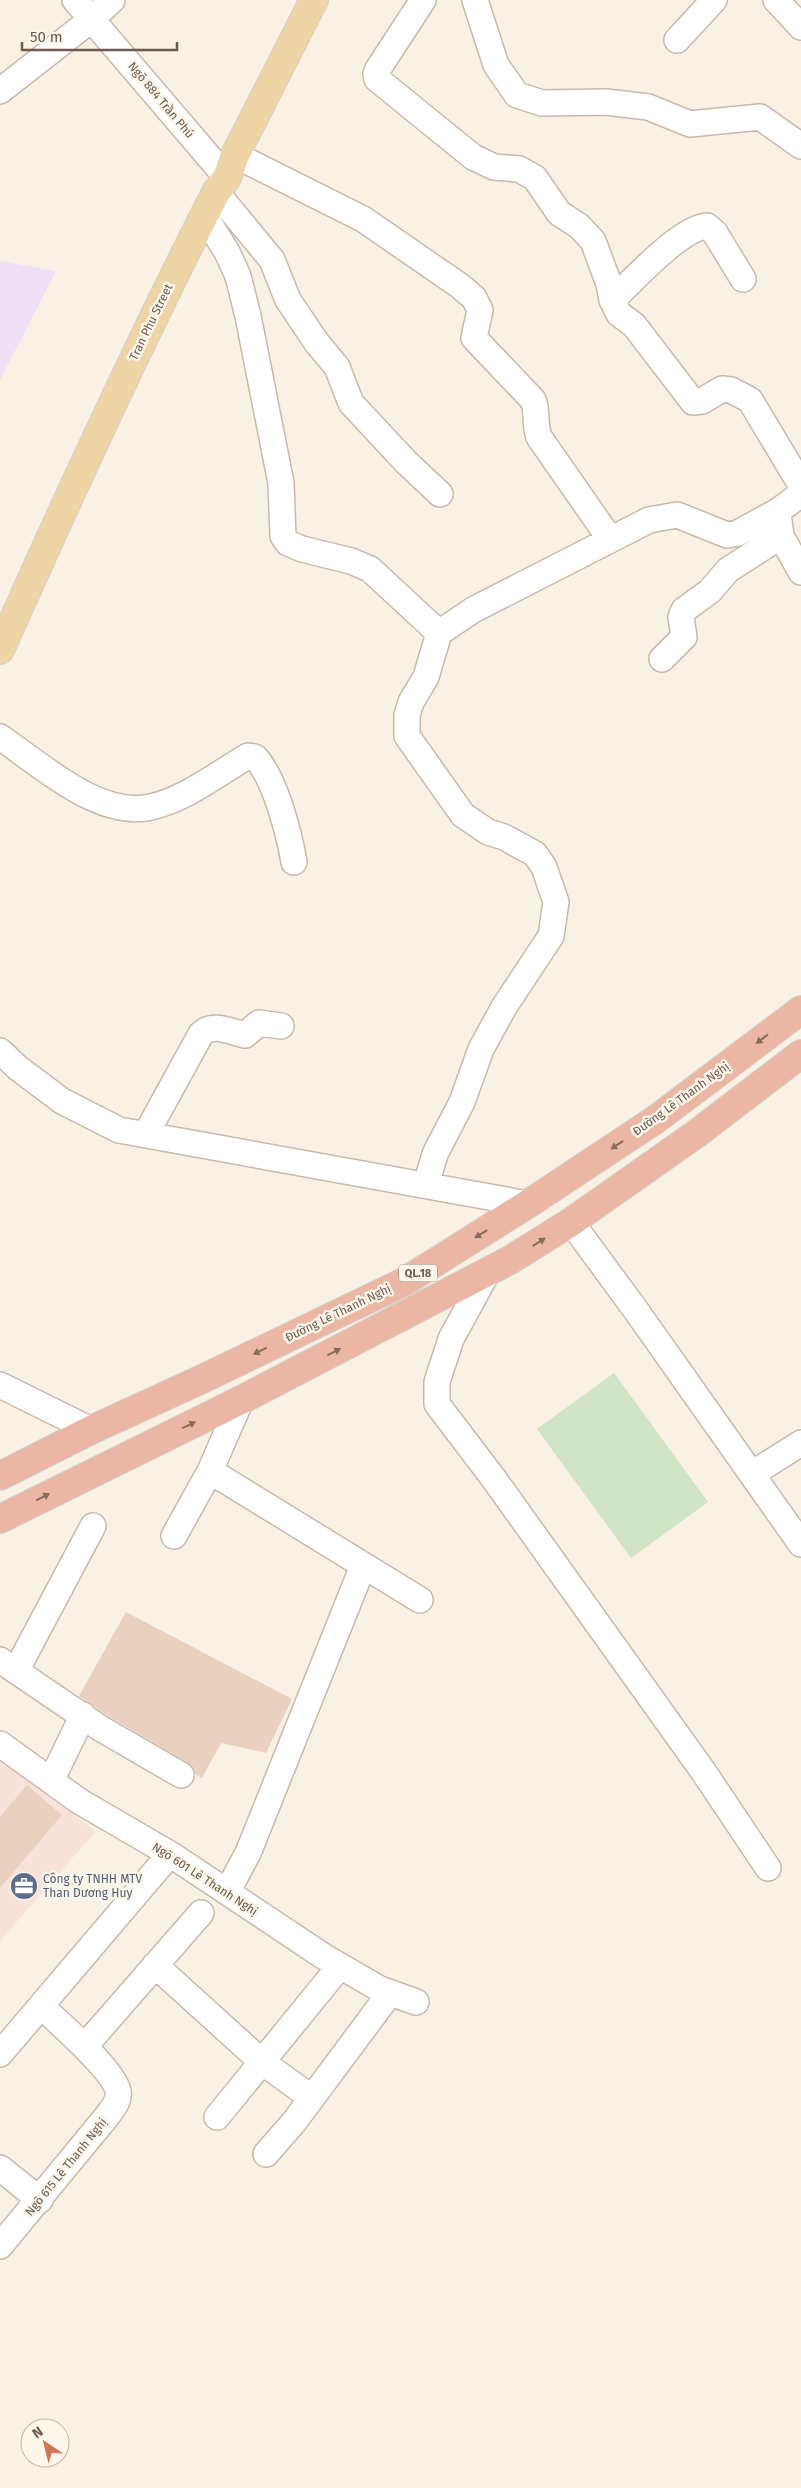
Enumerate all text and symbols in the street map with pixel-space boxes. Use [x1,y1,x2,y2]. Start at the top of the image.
scale bar [22,20,178,52]
text: 50 m [30,28,63,46]
street label: Ngõ 884 Trần Phú [125,59,198,141]
street label: Tran Phu Street [126,281,176,362]
one-way arrow [755,1034,769,1044]
street label: Đường Lê Thanh Nghị [630,1059,732,1139]
one-way arrow [610,1140,624,1150]
one-way arrow [474,1229,487,1238]
one-way arrow [533,1237,546,1247]
road number: QL.18 [399,1264,437,1282]
street label: Đường Lê Thanh Nghị [283,1281,393,1345]
one-way arrow [253,1347,267,1355]
one-way arrow [327,1348,341,1356]
one-way arrow [182,1420,196,1428]
one-way arrow [36,1493,51,1501]
street label: Ngõ 601 Lê Thanh Nghị [150,1840,260,1918]
office icon: Công ty TNHH MTV Than Dương Huy [9,1871,39,1901]
place label: Công ty TNHH MTV Than Dương Huy [43,1872,143,1900]
street label: Ngõ 615 Lê Thanh Nghị [22,2115,110,2219]
north arrow [20,2418,70,2468]
text: N [29,2423,47,2442]

